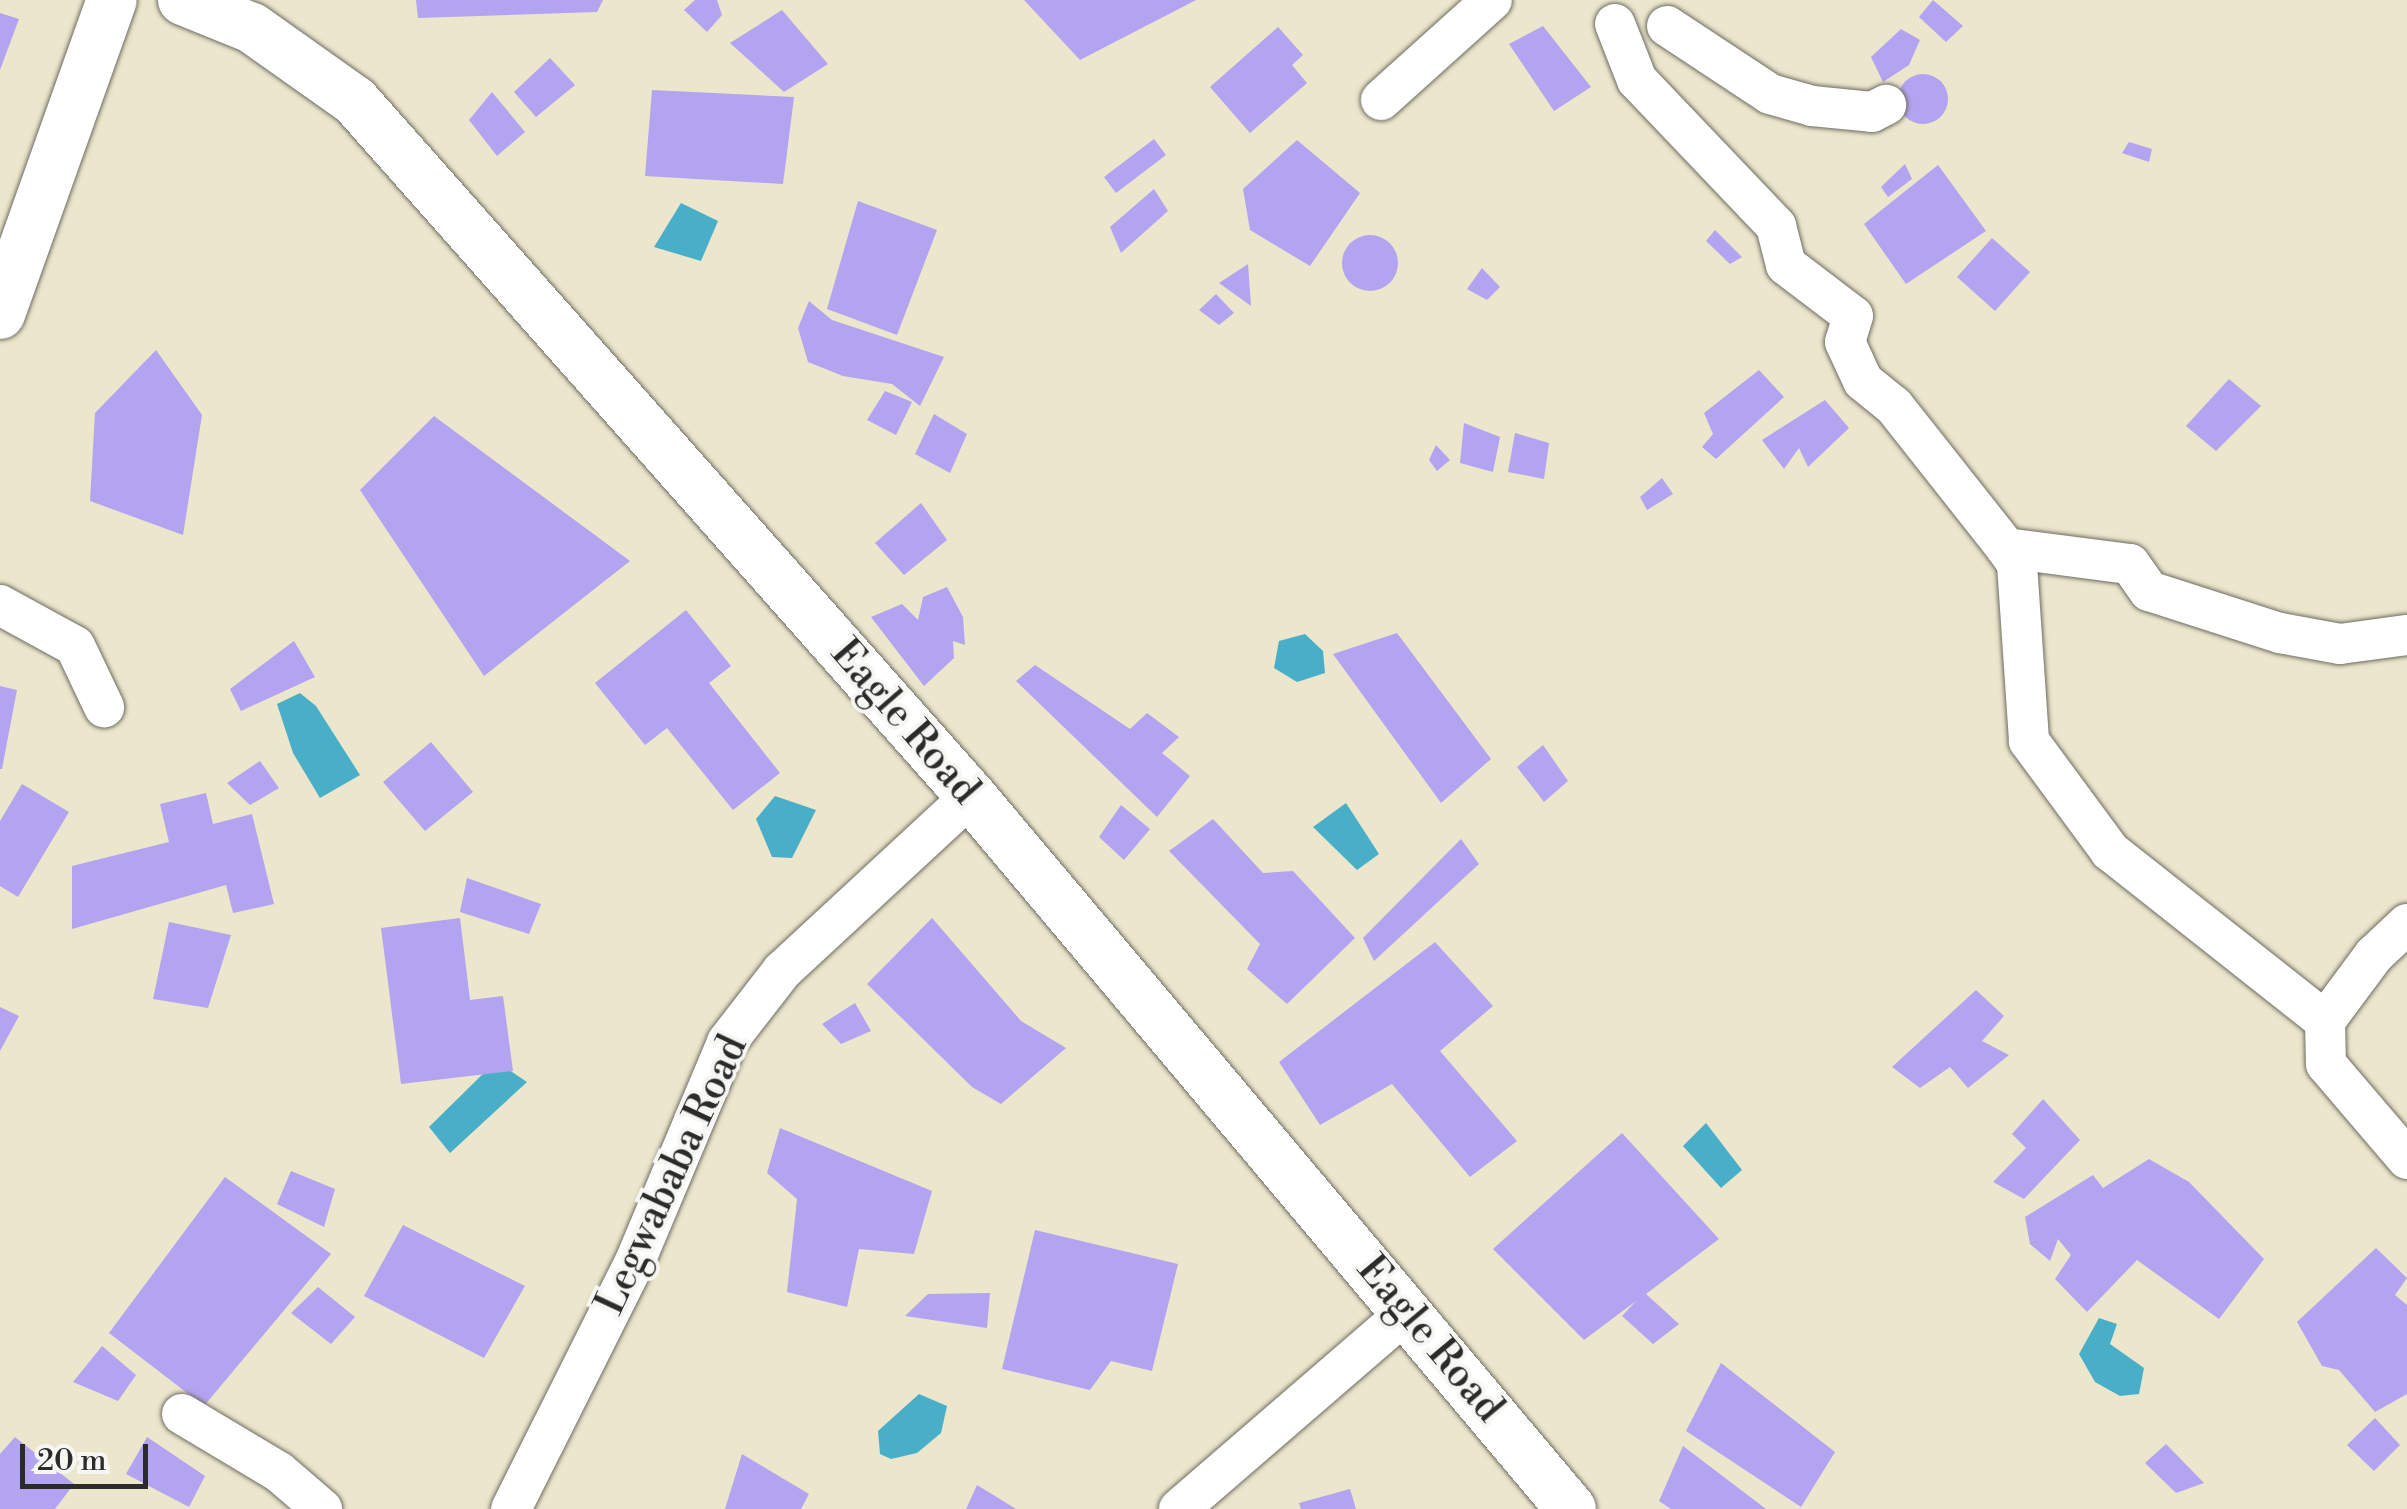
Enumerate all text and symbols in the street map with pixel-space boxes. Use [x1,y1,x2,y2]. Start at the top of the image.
street label: Eagle Road [821,630,989,814]
street label: Legwababa Road [586,1028,758,1322]
street label: Eagle Road [1347,1246,1513,1432]
scale bar [25,1424,152,1486]
text: 20 m [37,1442,106,1480]

